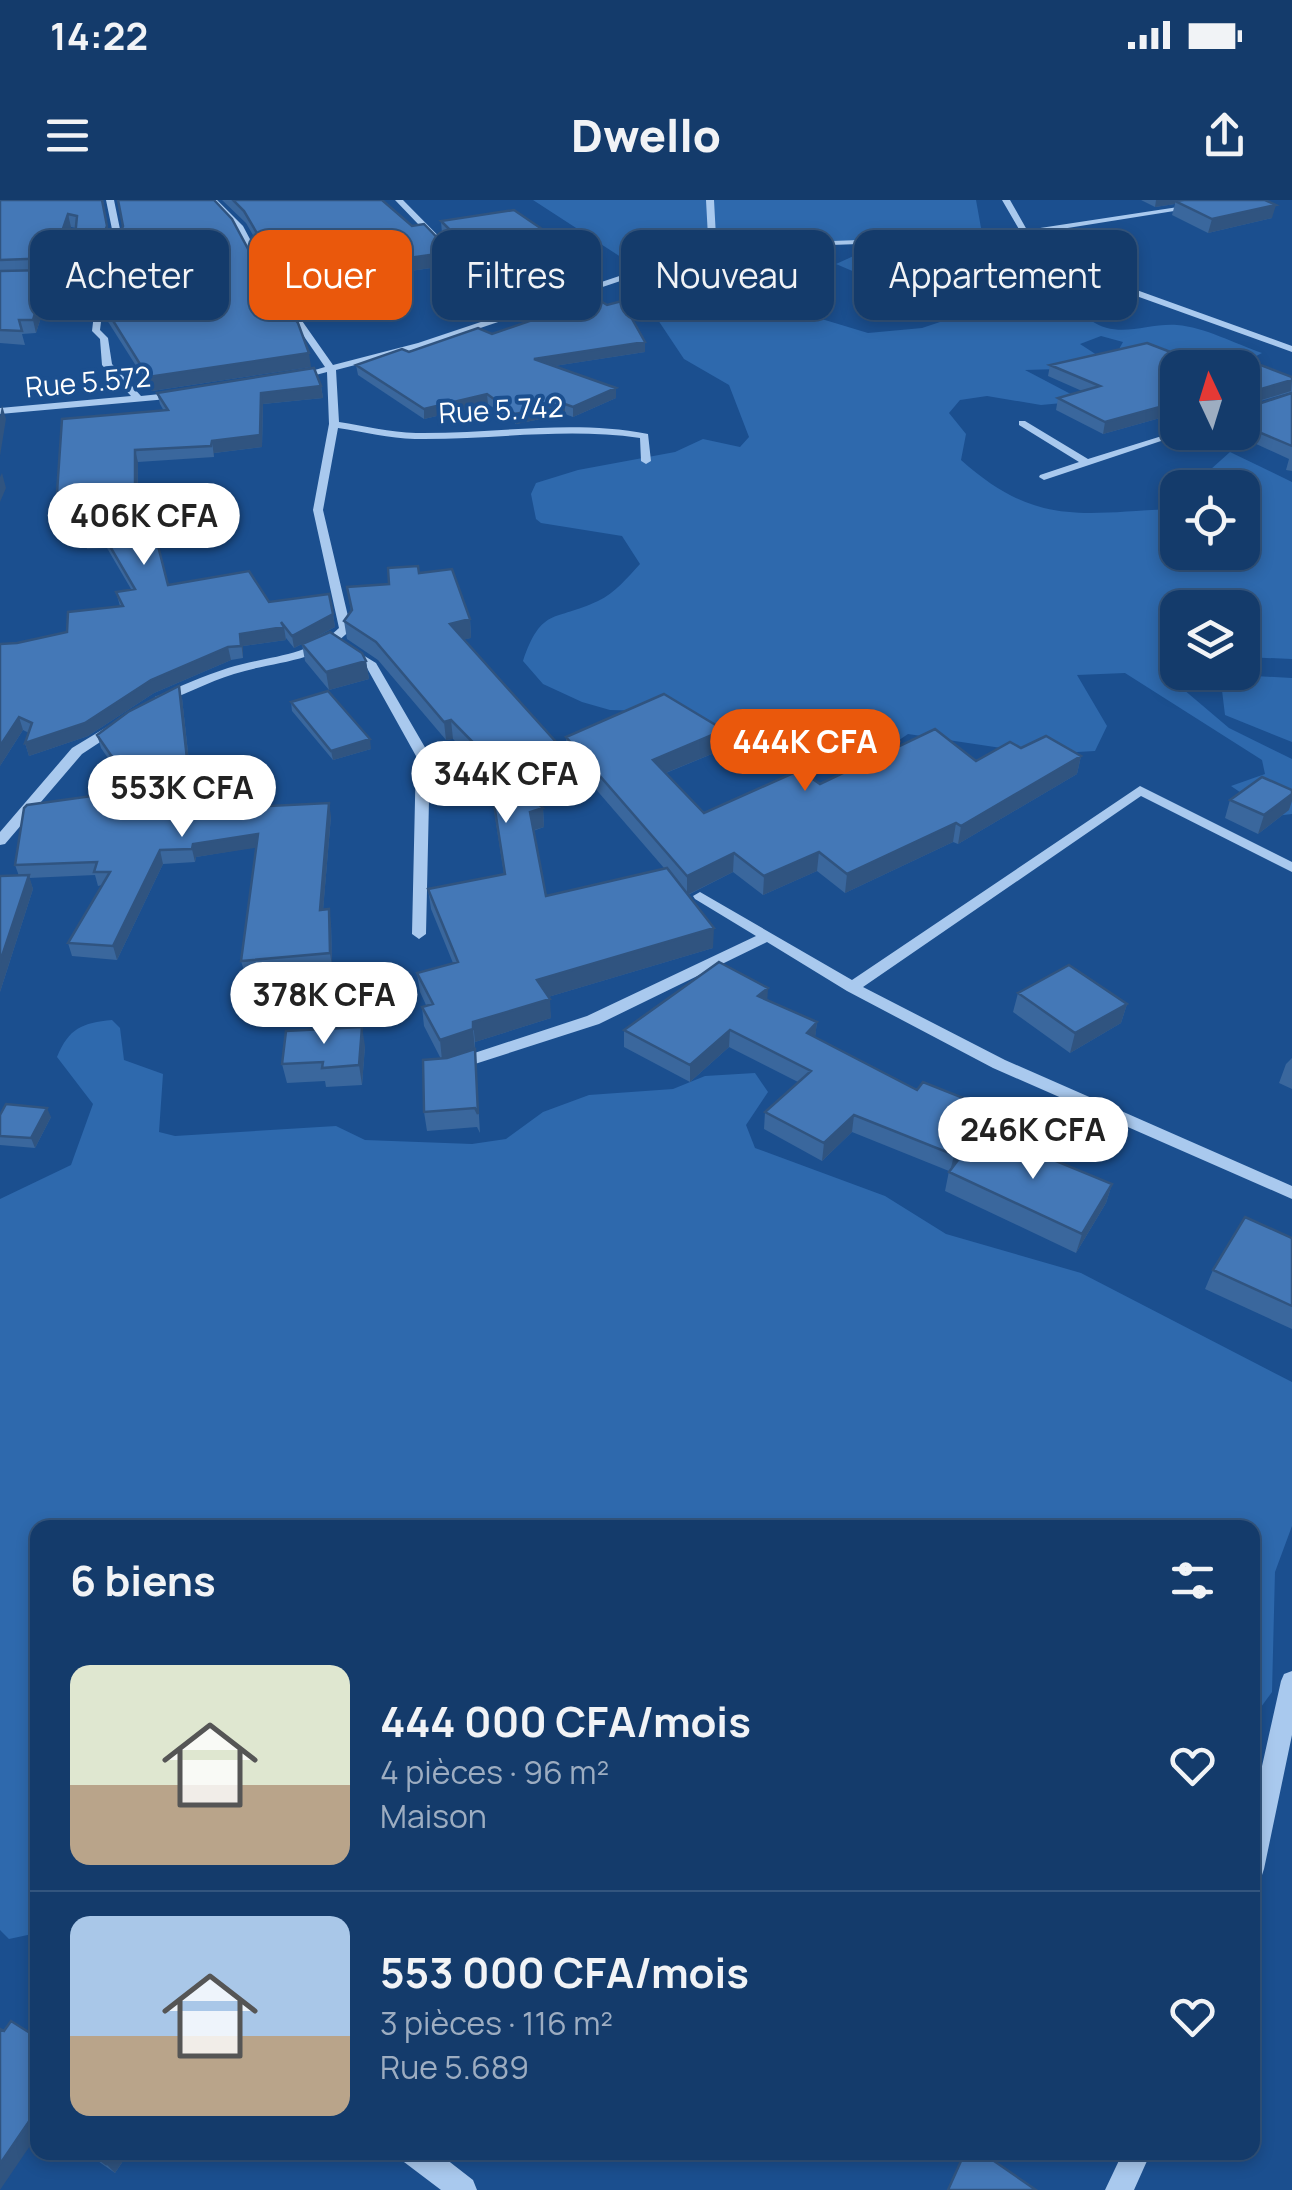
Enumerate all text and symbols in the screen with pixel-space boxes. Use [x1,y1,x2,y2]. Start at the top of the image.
text: 14:22 [50,9,148,61]
text: Dwello [571,104,721,166]
icon: menu [40,108,95,163]
icon: share [1197,108,1252,163]
chip: Acheter [30,230,229,320]
chip: Louer [249,230,412,320]
chip: Filtres [432,230,601,320]
chip: Nouveau [621,230,834,320]
chip: Appartement [854,230,1137,320]
north arrow [1160,350,1260,450]
map controls [1160,350,1260,690]
street label: Rue 5.572 [24,357,152,405]
street label: Rue 5.742 [438,387,564,431]
button: locate [1160,470,1260,570]
pin: 406K CFA [41,483,247,568]
text: 406K CFA [70,493,218,537]
button: layers [1160,590,1260,690]
pin: 444K CFA [702,709,908,794]
text: 444K CFA [732,719,878,763]
pin: 344K CFA [403,741,609,826]
text: 344K CFA [433,751,579,795]
pin: 553K CFA [79,755,285,840]
text: 553K CFA [110,765,254,809]
pin: 378K CFA [221,962,427,1047]
text: 378K CFA [252,972,396,1016]
pin: 246K CFA [930,1097,1136,1182]
text: 246K CFA [960,1107,1106,1151]
text: 6 biens [70,1551,216,1609]
icon: filters [1165,1553,1220,1608]
text: 444 000 CFA/mois [380,1692,751,1750]
icon: home [150,1705,270,1825]
icon: heart [1165,1738,1220,1793]
text: 4 pièces · 96 m² [380,1750,609,1794]
text: Maison [380,1794,487,1838]
text: 553 000 CFA/mois [380,1943,749,2001]
icon: home [150,1956,270,2076]
icon: heart [1165,1989,1220,2044]
text: 3 pièces · 116 m² [380,2001,613,2045]
text: Rue 5.689 [380,2045,529,2089]

